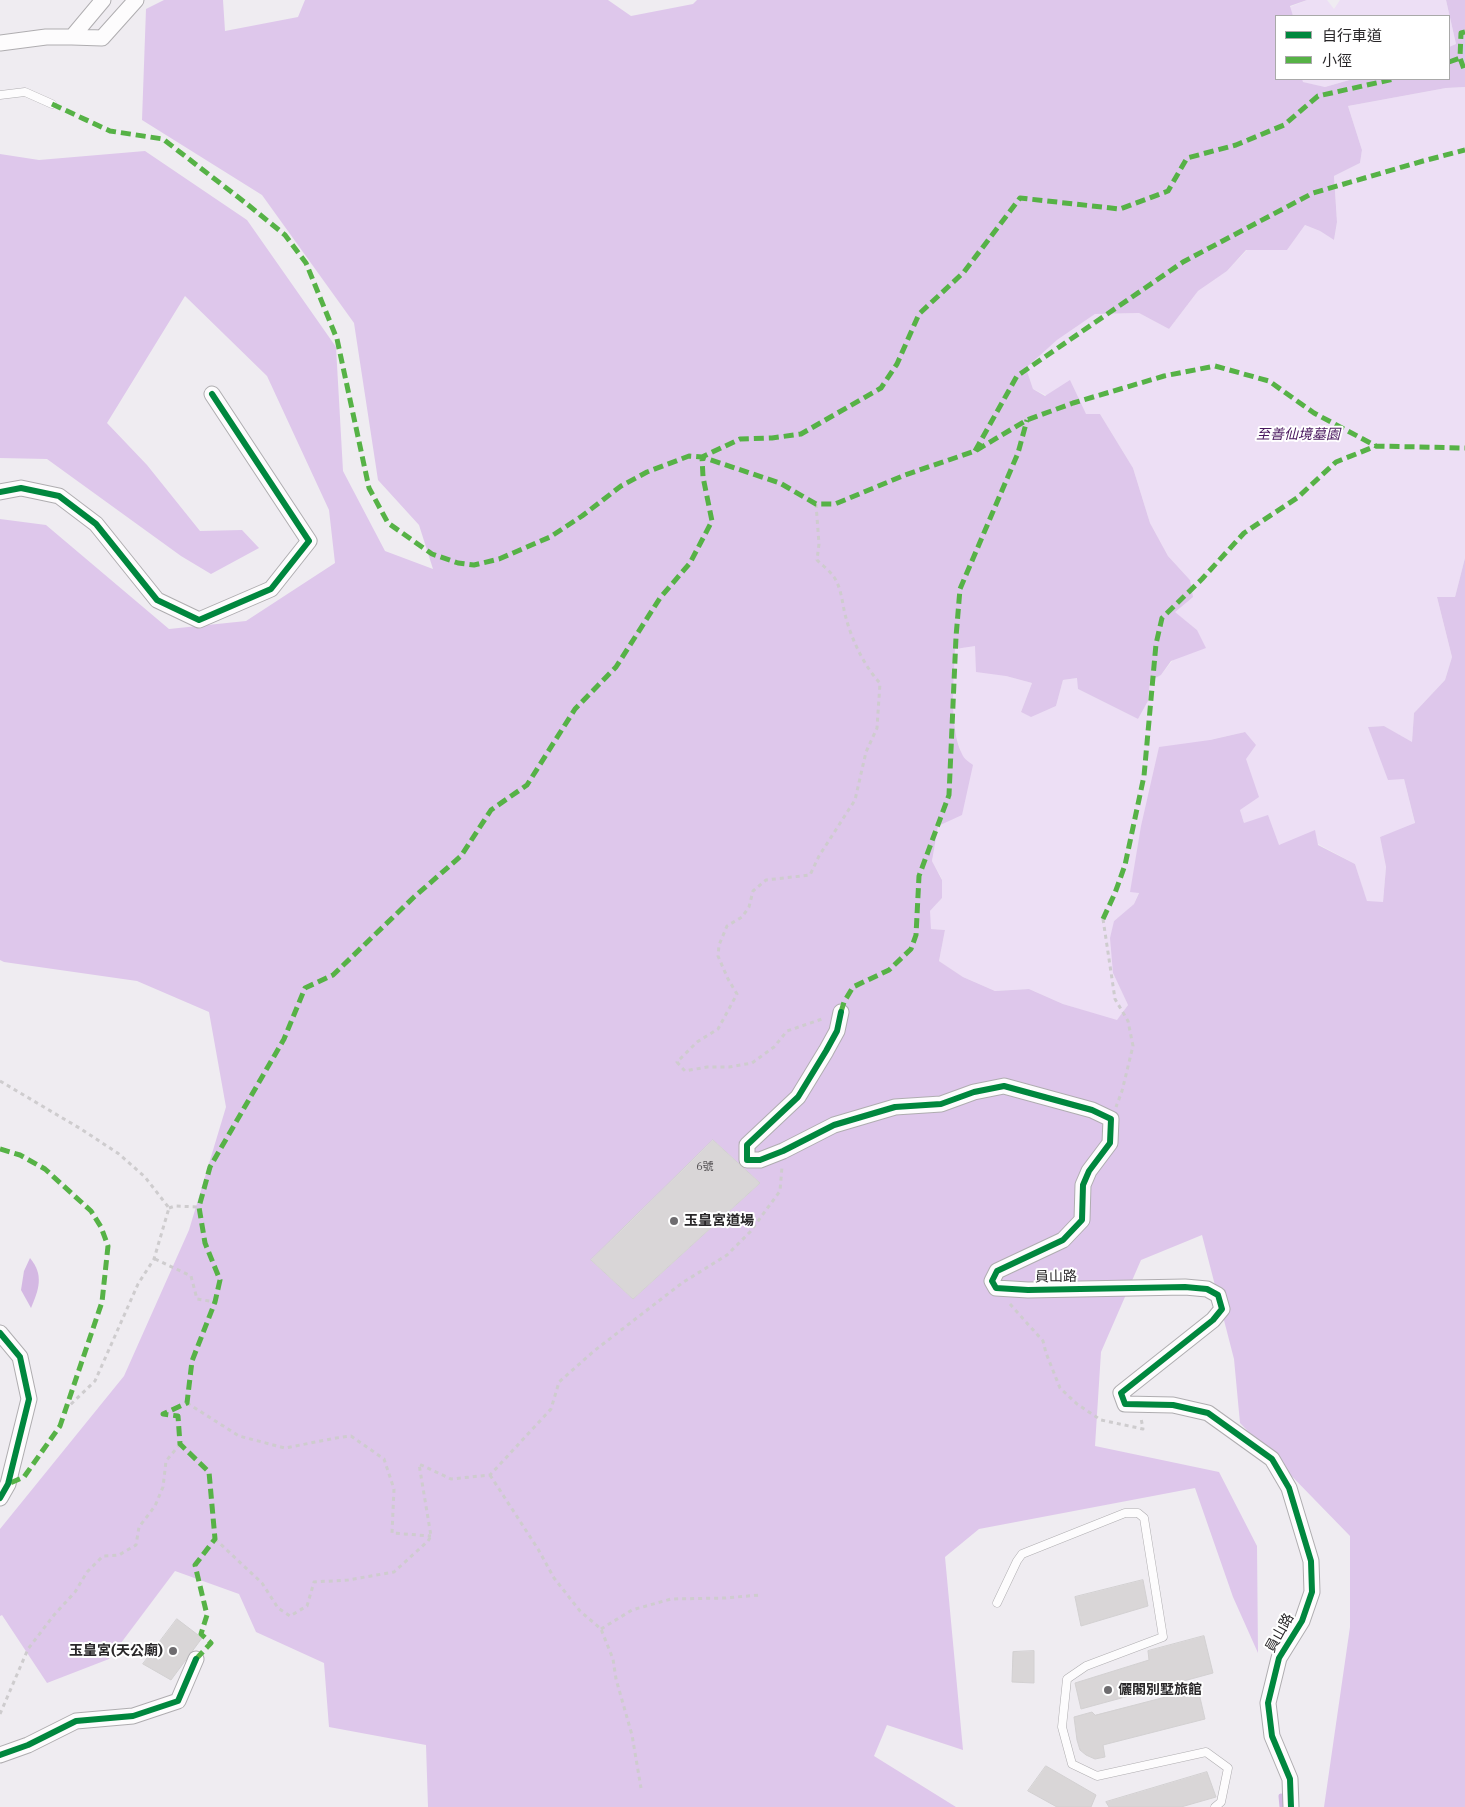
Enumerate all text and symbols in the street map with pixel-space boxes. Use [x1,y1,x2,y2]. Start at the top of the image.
legend [1275,15,1450,80]
text: 自行車道 [1322,26,1382,45]
text: 小徑 [1322,51,1352,70]
park label: 至善仙境墓園 [1256,427,1340,443]
house number: 6號 [696,1160,714,1174]
place label: 玉皇宮道場 [684,1213,754,1229]
marker: 玉皇宮道場 [668,1215,680,1227]
street label: 員山路 [1035,1268,1077,1286]
street label: 員山路 [1262,1611,1298,1655]
place label: 玉皇宮(天公廟) [69,1643,163,1659]
marker: 玉皇宮(天公廟) [167,1645,179,1657]
place label: 儷閣別墅旅館 [1118,1682,1202,1698]
marker: 儷閣別墅旅館 [1102,1684,1114,1696]

